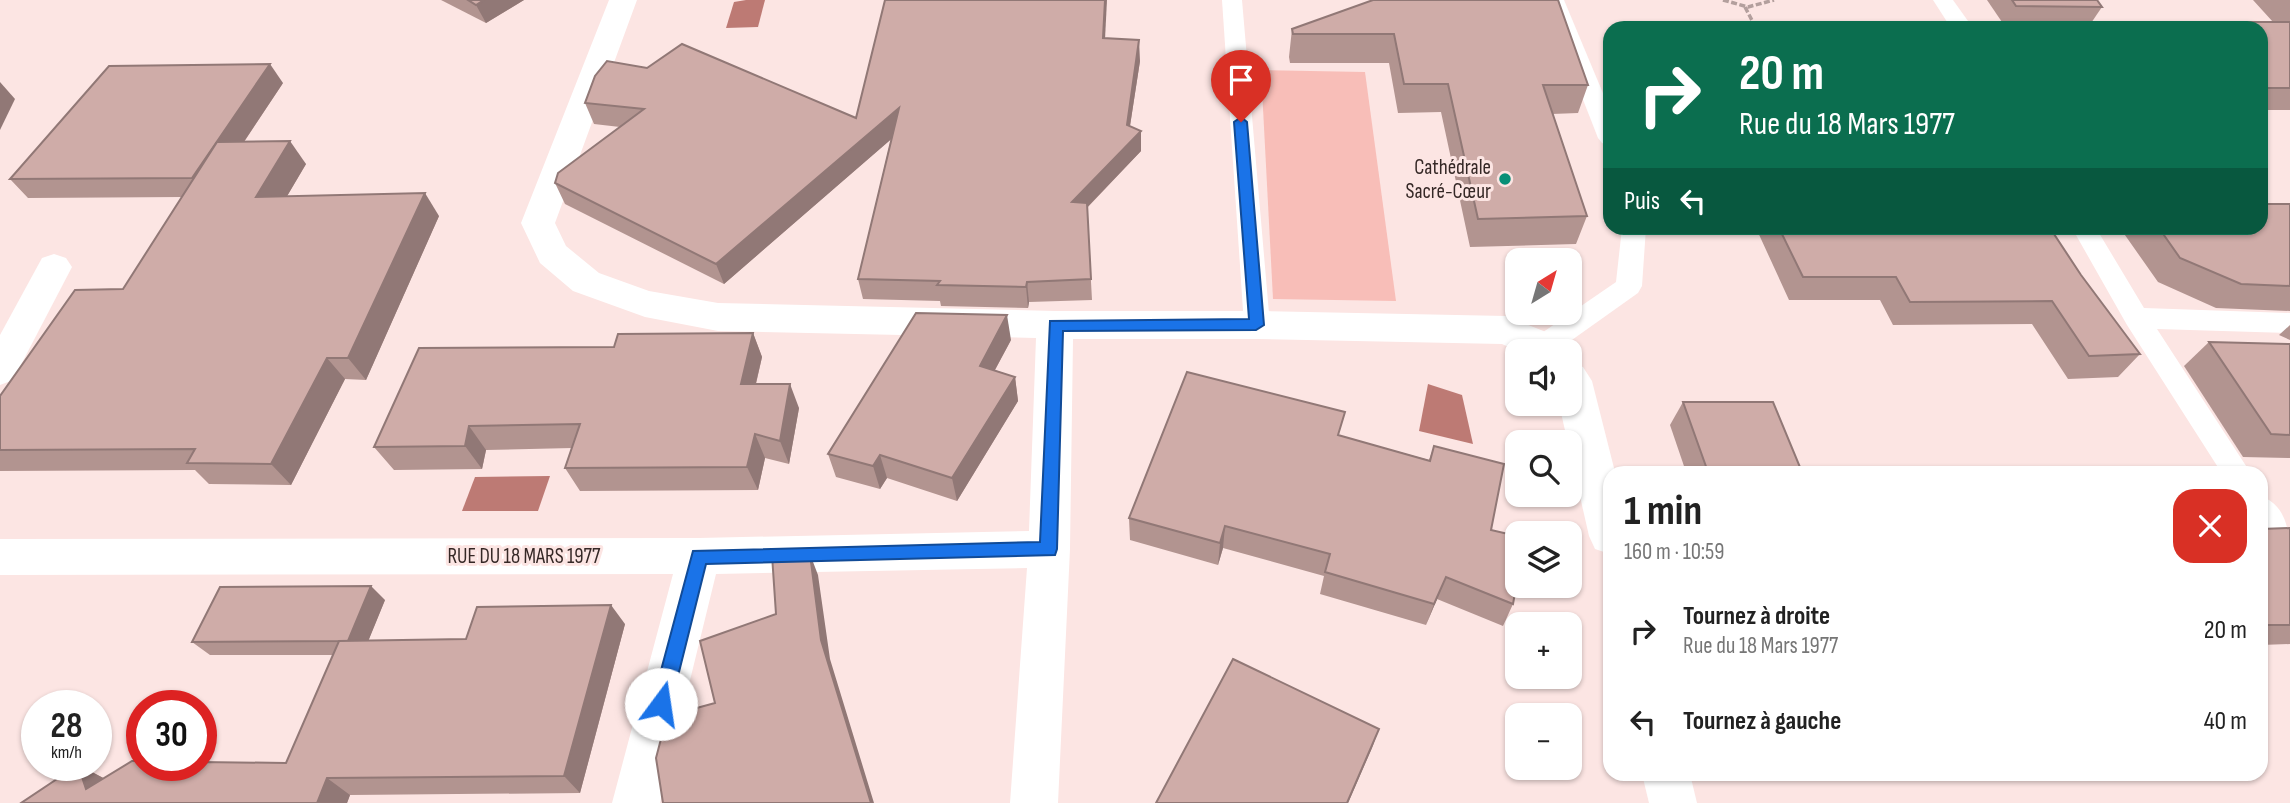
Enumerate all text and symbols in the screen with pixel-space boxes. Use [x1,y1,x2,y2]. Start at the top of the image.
text: 20 m [1739,45,1824,104]
icon: right [1624,49,1715,140]
pin [1211,50,1271,122]
icon: arrive [1222,61,1260,99]
text: Rue du 18 Mars 1977 [1739,105,1955,144]
place label: Cathédrale Sacré-Cœur [1405,155,1491,204]
marker: Cathédrale Sacré-Cœur [1497,171,1513,187]
icon: left [1674,182,1712,220]
text: Puis [1624,186,1660,217]
north arrow [1505,248,1582,326]
map controls [1505,248,1582,780]
button: sound [1505,339,1582,416]
button: search [1505,430,1582,507]
text: 1 min [1624,486,1702,537]
button: close [2173,489,2247,563]
button: layers [1505,521,1582,598]
text: 160 m · 10:59 [1624,538,1725,566]
street label: RUE DU 18 MARS 1977 [448,544,601,569]
text: Tournez à droite [1683,601,1830,632]
button: + [1505,612,1582,689]
icon: right [1624,612,1662,650]
text: 20 m [2204,615,2247,646]
text: Rue du 18 Mars 1977 [1683,632,1838,660]
position arrow [624,667,698,741]
speed limit sign: 30 [126,690,217,781]
button: − [1505,703,1582,780]
icon: left [1624,703,1662,741]
text: 28 [51,705,82,748]
text: Tournez à gauche [1683,706,1841,737]
text: 40 m [2204,706,2247,737]
text: km/h [51,742,82,763]

